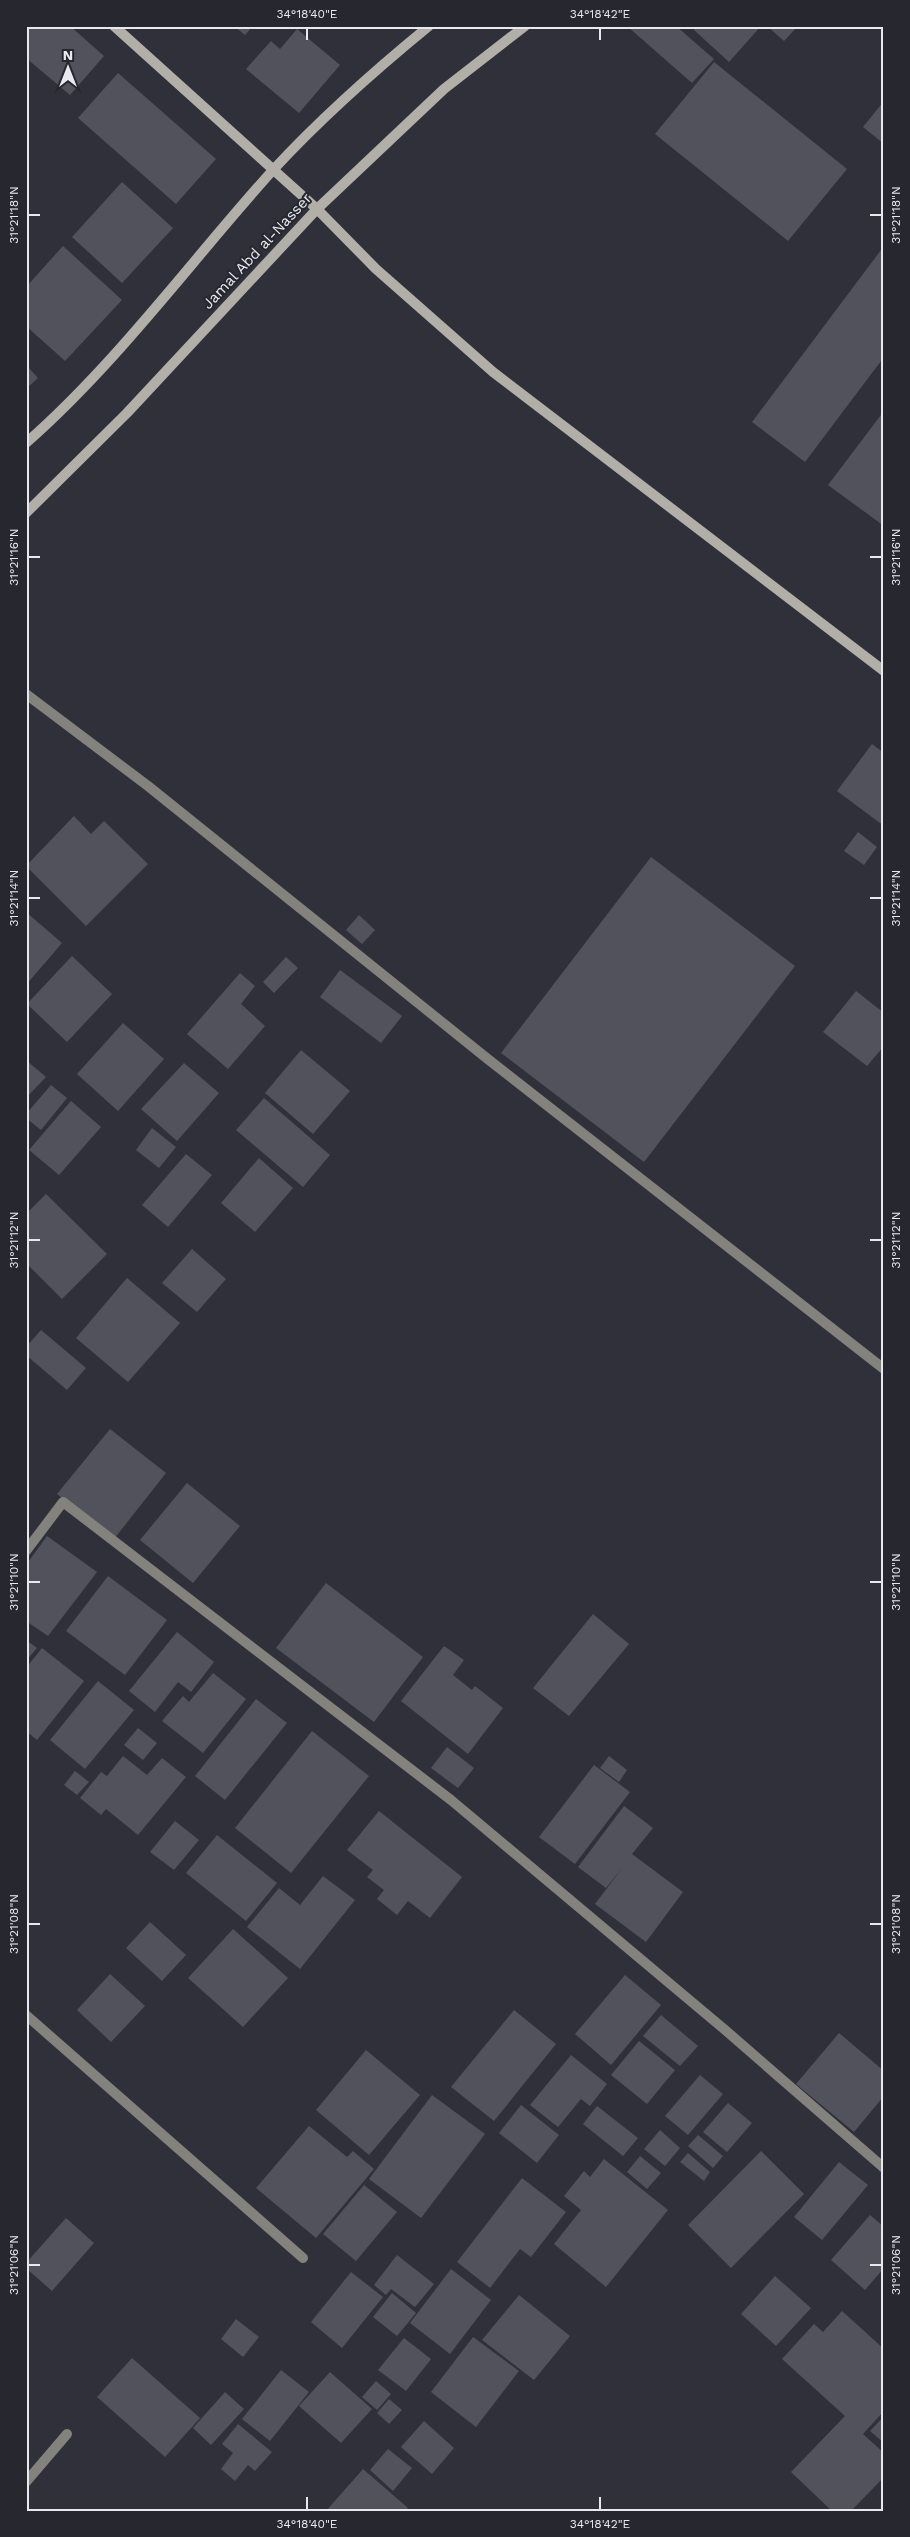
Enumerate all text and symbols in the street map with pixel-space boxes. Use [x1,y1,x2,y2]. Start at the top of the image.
text: 34°18'40"E [277,7,338,21]
text: 34°18'42"E [570,7,631,21]
north arrow [42,42,92,92]
text: N [63,47,73,63]
text: 31°21'18"N [7,186,21,244]
text: 31°21'18"N [889,186,903,244]
street label: Jamal Abd al-Nasser [199,189,315,313]
text: 31°21'16"N [7,528,21,586]
text: 31°21'16"N [889,528,903,586]
text: 31°21'14"N [7,870,21,926]
text: 31°21'14"N [889,870,903,926]
text: 31°21'12"N [7,1211,21,1269]
text: 31°21'12"N [889,1211,903,1269]
text: 31°21'10"N [7,1553,21,1611]
text: 31°21'10"N [889,1553,903,1611]
text: 31°21'08"N [7,1894,21,1954]
text: 31°21'08"N [889,1894,903,1954]
text: 31°21'06"N [7,2235,21,2295]
text: 31°21'06"N [889,2235,903,2295]
text: 34°18'40"E [277,2517,338,2531]
text: 34°18'42"E [570,2517,631,2531]

